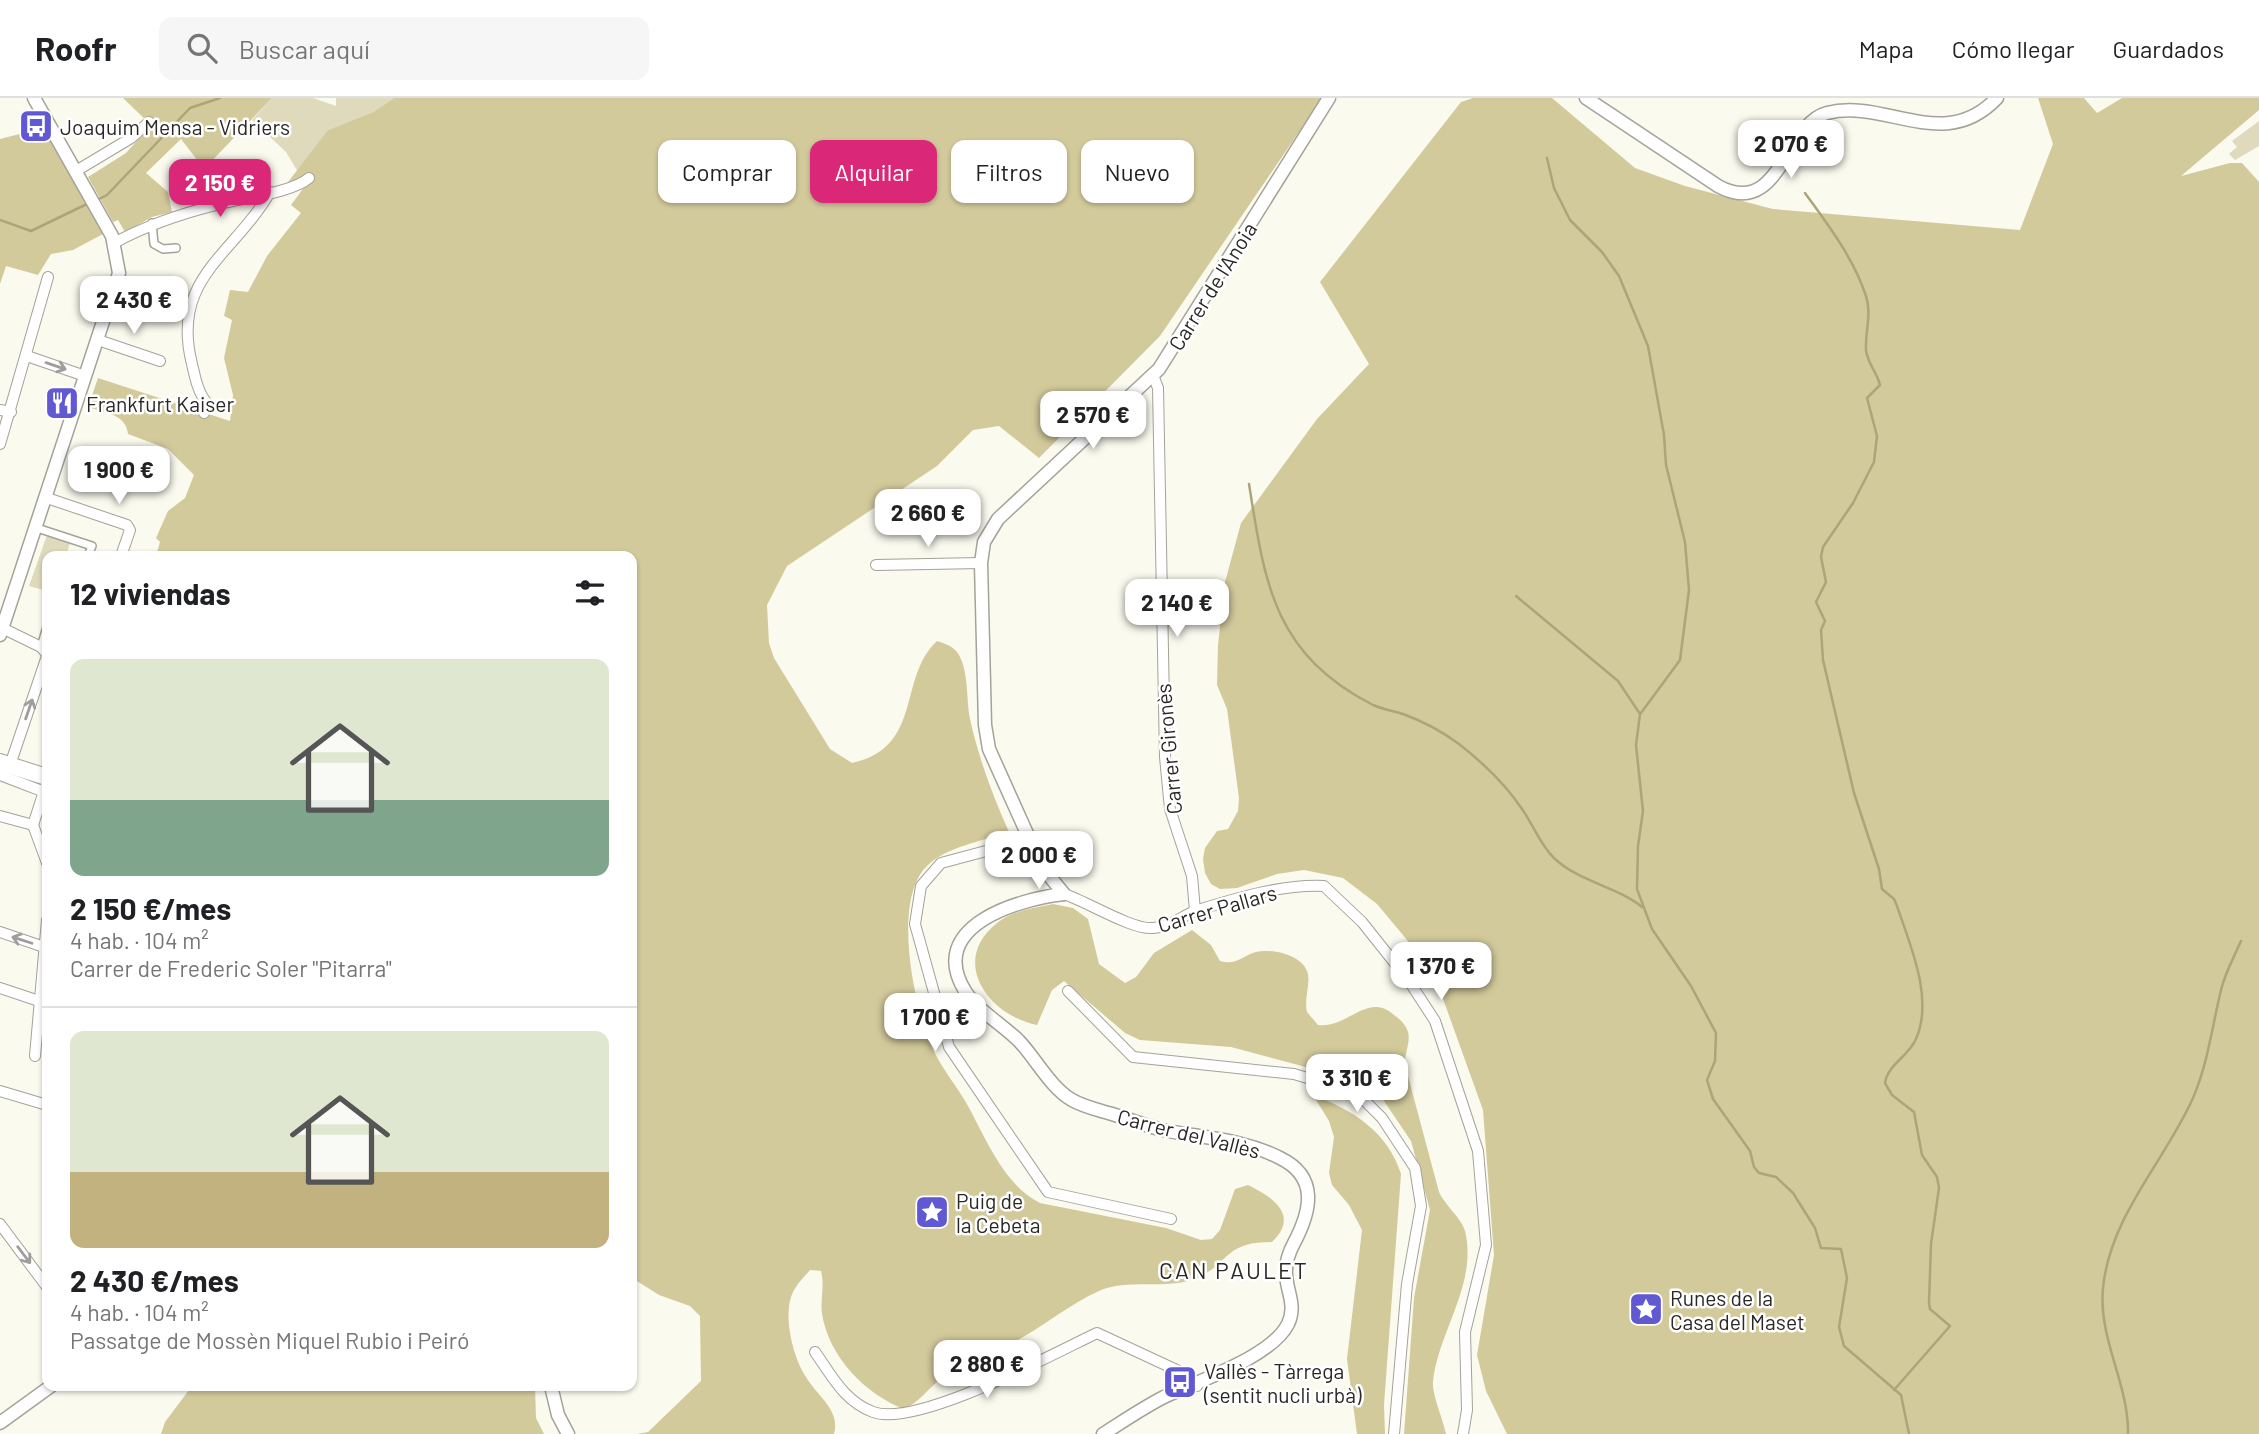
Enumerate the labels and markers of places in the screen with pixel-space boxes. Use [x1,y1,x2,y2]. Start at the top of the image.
bus stop icon: Joaquim Mensa - Vidriers [17,107,55,145]
place label: Joaquim Mensa - Vidriers [60,114,290,139]
pin: 2 070 € [1726,120,1856,180]
pin: 2 150 € [155,159,285,219]
pin: 2 430 € [69,276,199,336]
restaurant icon: Frankfurt Kaiser [43,384,81,422]
place label: Frankfurt Kaiser [86,391,235,416]
pin: 2 570 € [1028,392,1158,451]
pin: 1 900 € [54,446,184,506]
pin: 2 660 € [863,490,993,549]
pin: 2 140 € [1112,580,1242,639]
pin: 2 000 € [974,832,1104,891]
pin: 1 370 € [1376,942,1506,1002]
pin: 1 700 € [870,993,1000,1053]
pin: 3 310 € [1292,1054,1422,1114]
place label: Puig de la Cebeta [956,1188,1040,1237]
place icon: Puig de la Cebeta [913,1193,951,1231]
place label: Runes de la Casa del Maset [1670,1285,1805,1334]
place icon: Runes de la Casa del Maset [1627,1290,1665,1328]
pin: 2 880 € [922,1340,1052,1400]
place label: Vallès - Tàrrega (sentit nucli urbà) [1203,1358,1362,1407]
bus stop icon: Vallès - Tàrrega (sentit nucli urbà) [1161,1363,1199,1401]

